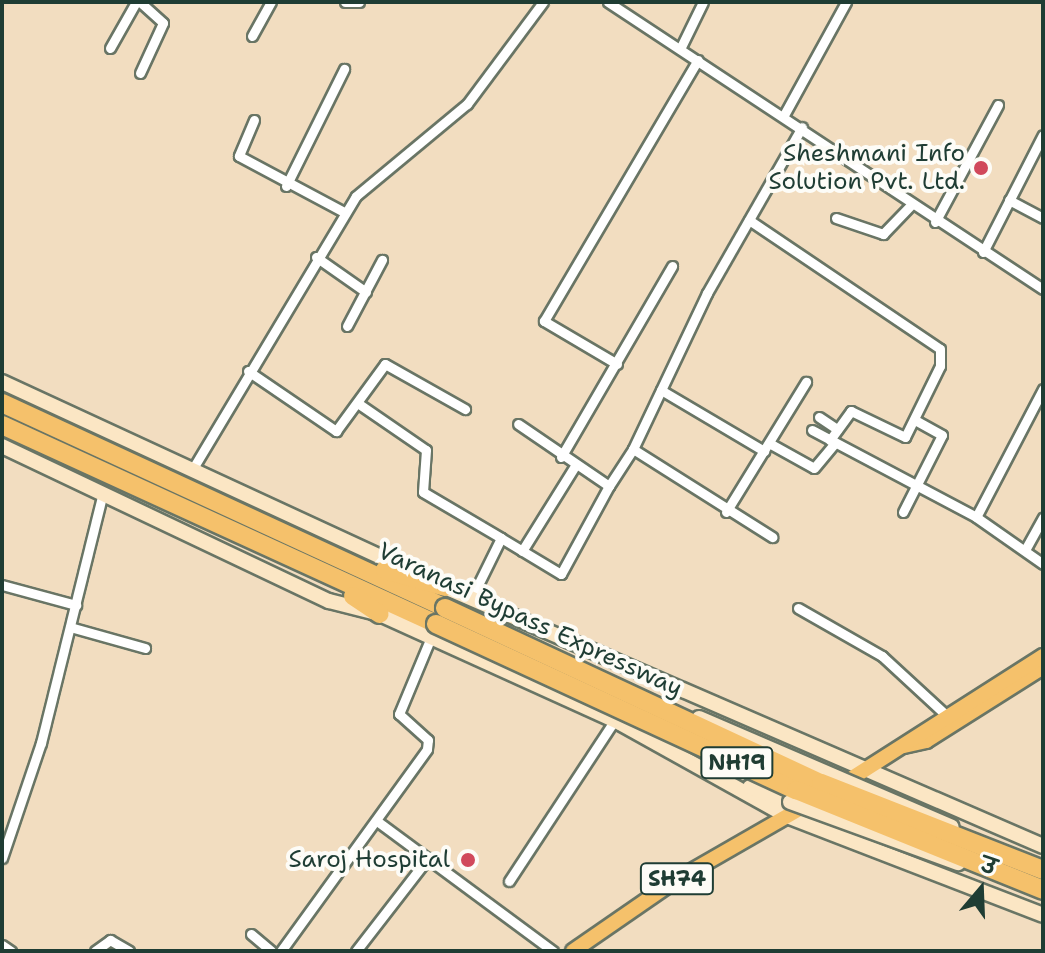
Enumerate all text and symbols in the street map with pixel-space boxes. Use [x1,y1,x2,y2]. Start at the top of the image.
place label: Sheshmani Info Solution Pvt. Ltd. [769,140,965,196]
marker: Sheshmani Info Solution Pvt. Ltd. [972,159,990,177]
street label: Varanasi Bypass Expressway [373,537,687,703]
road number: NH19 [699,745,775,781]
place label: Saroj Hospital [288,846,450,874]
marker: Saroj Hospital [457,849,479,871]
north arrow [941,849,1021,929]
text: उ [977,850,1001,882]
road number: SH74 [639,861,715,897]

